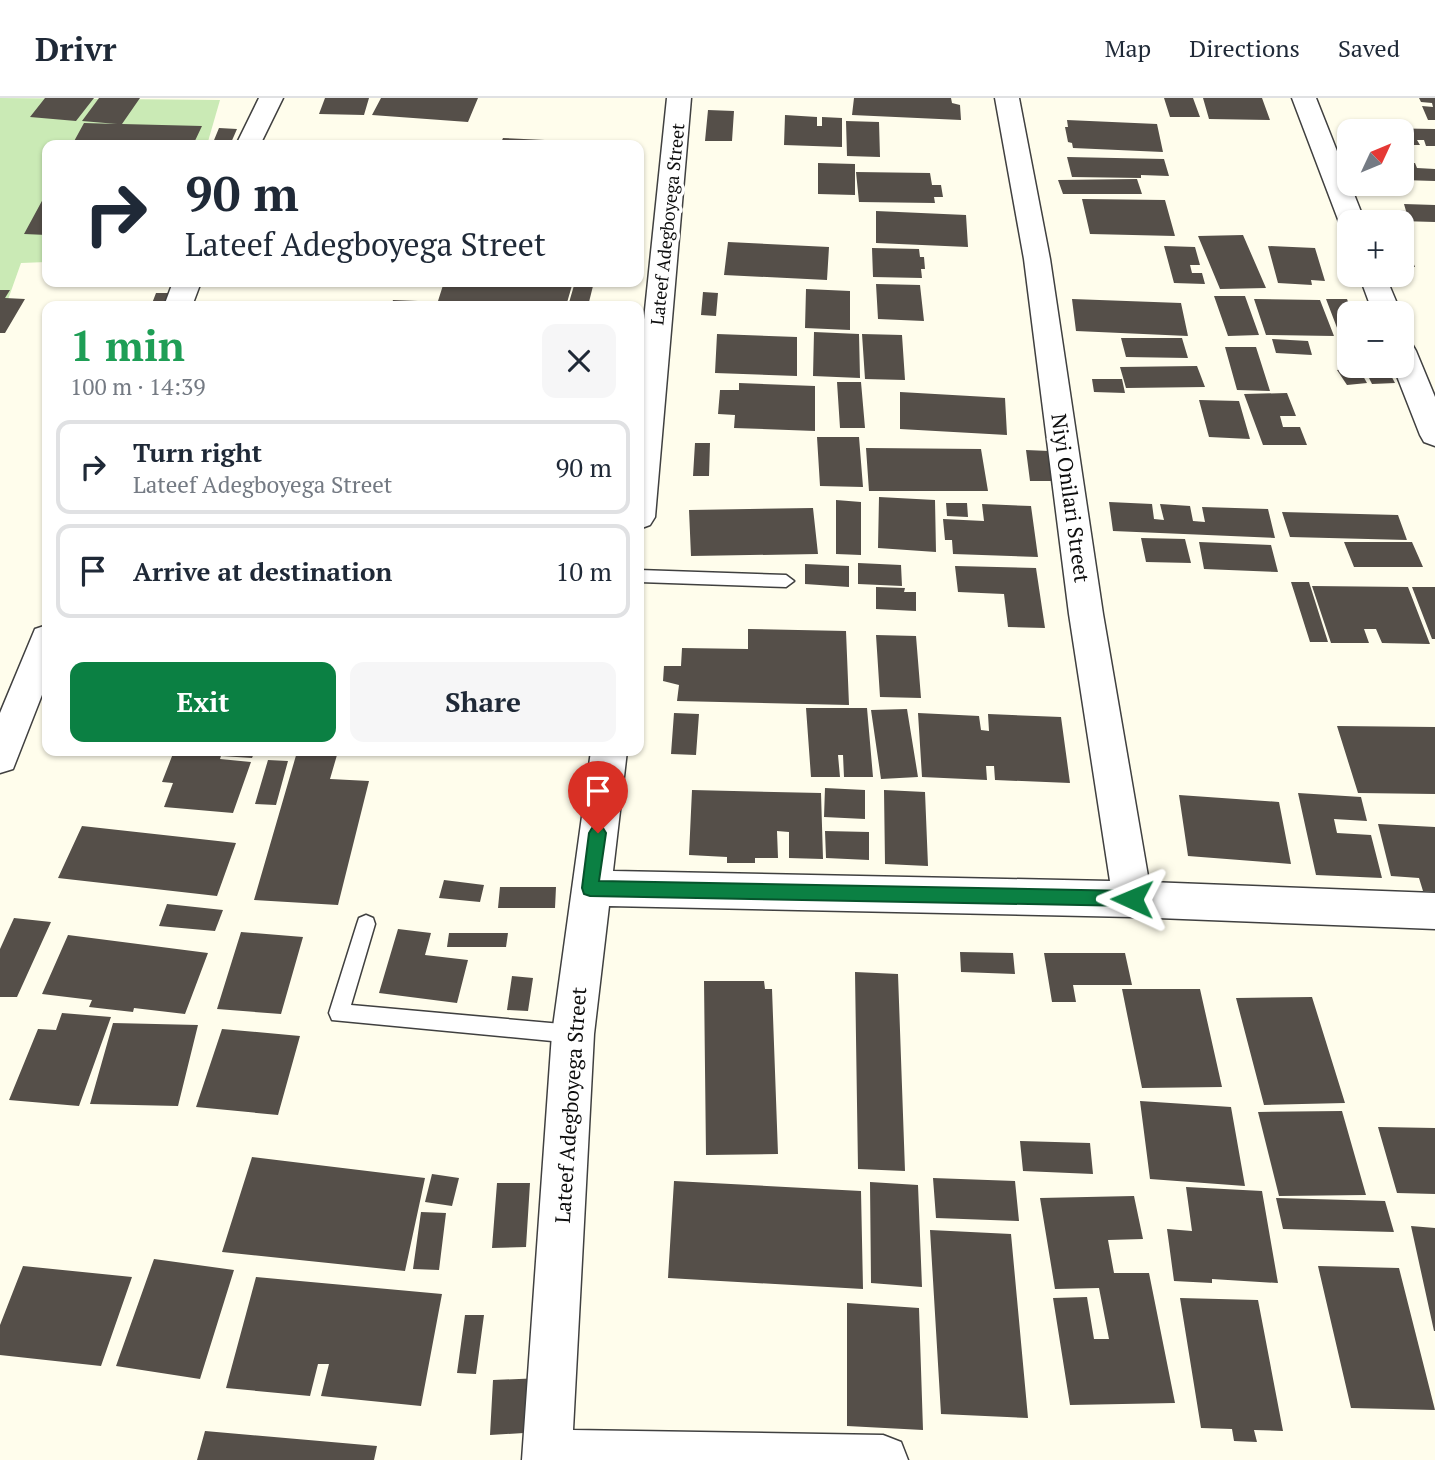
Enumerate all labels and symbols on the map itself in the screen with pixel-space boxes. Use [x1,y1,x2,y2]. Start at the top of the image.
north arrow [1337,119,1414,196]
street label: Lateef Adegboyega Street [644,121,690,326]
street label: Niyi Onilari Street [1045,412,1097,585]
pin [568,761,628,833]
position arrow [1095,862,1169,936]
street label: Lateef Adegboyega Street [548,986,592,1224]

